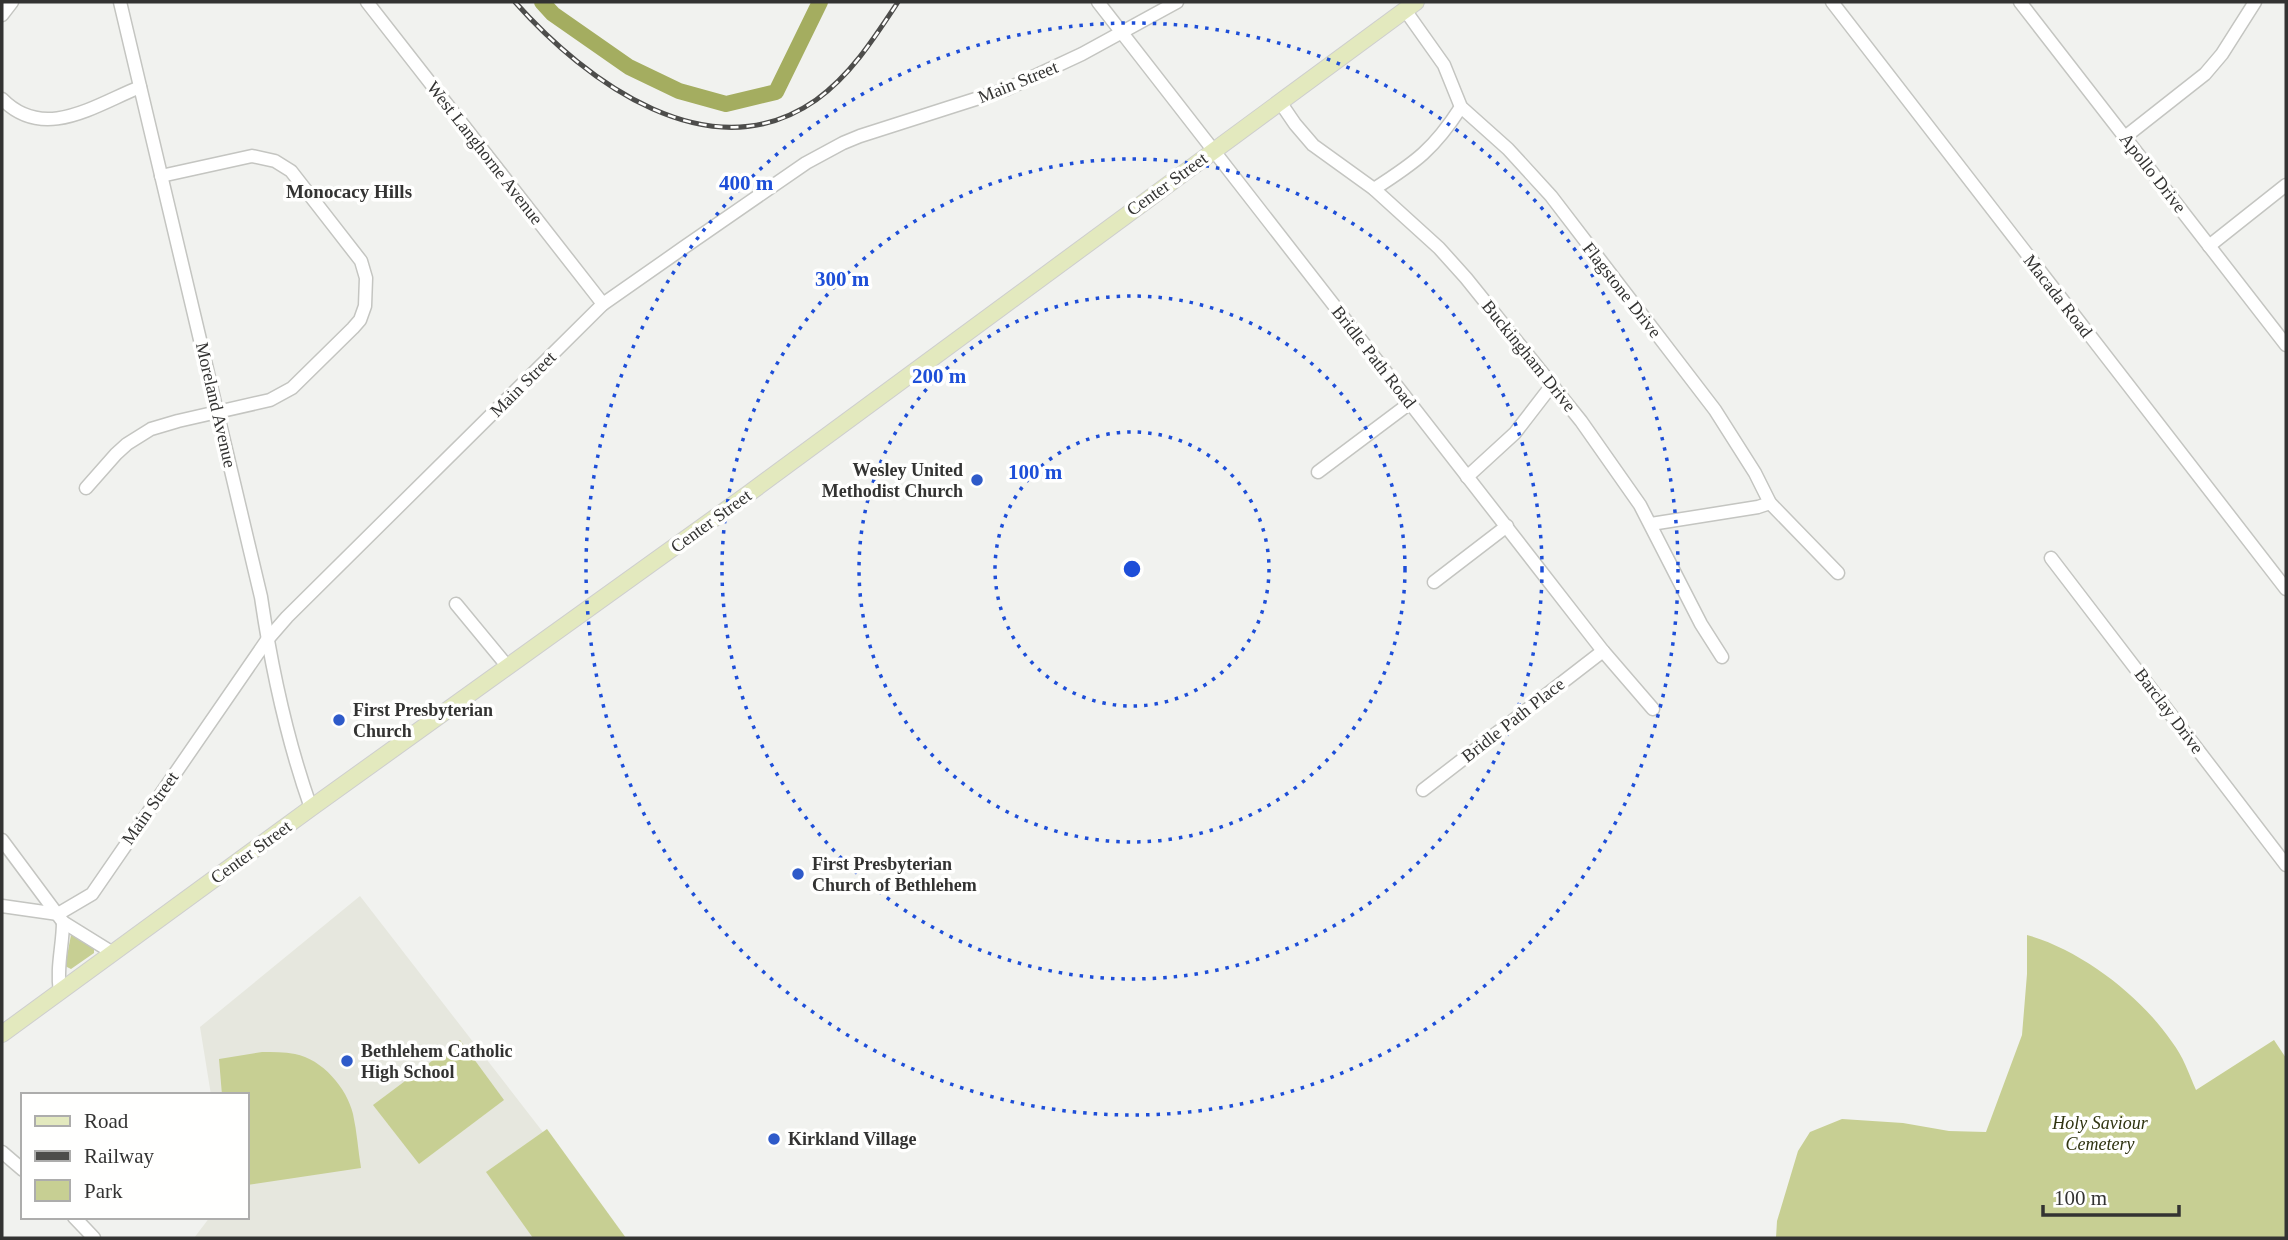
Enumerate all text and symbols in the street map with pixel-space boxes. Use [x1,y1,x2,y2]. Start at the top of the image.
street label: Main Street [975,57,1061,107]
street label: West Langhorne Avenue [423,77,547,229]
street label: Apollo Drive [2116,129,2190,217]
street label: Center Street [1123,148,1211,220]
text: 400 m [719,171,774,195]
district label: Monocacy Hills [286,181,412,202]
street label: Flagstone Drive [1579,238,1665,342]
street label: Macada Road [2020,251,2096,341]
text: 300 m [815,267,870,291]
street label: Buckingham Drive [1478,296,1580,416]
street label: Bridle Path Road [1328,302,1420,412]
street label: Moreland Avenue [192,340,240,470]
street label: Main Street [486,347,560,421]
text: 200 m [912,364,967,388]
place label: Wesley United Methodist Church [822,460,963,501]
text: 100 m [1008,460,1063,484]
marker: Wesley United Methodist Church [969,472,985,488]
street label: Center Street [667,485,755,557]
centre of rings [1120,557,1144,581]
street label: Barclay Drive [2130,664,2208,758]
street label: Bridle Path Place [1458,674,1568,766]
place label: First Presbyterian Church [353,700,493,741]
marker: First Presbyterian Church [331,712,347,728]
street label: Main Street [118,768,182,848]
street label: Center Street [207,816,295,888]
place label: First Presbyterian Church of Bethlehem [812,854,977,895]
marker: First Presbyterian Church of Bethlehem [790,866,806,882]
place label: Bethlehem Catholic High School [361,1041,512,1082]
marker: Bethlehem Catholic High School [339,1053,355,1069]
legend [21,1093,248,1219]
text: Road [84,1109,129,1133]
park label: Holy Saviour Cemetery [2051,1113,2149,1154]
place label: Kirkland Village [788,1129,917,1149]
marker: Kirkland Village [766,1131,782,1147]
text: Railway [84,1144,154,1168]
scale bar [2043,1174,2180,1218]
text: Park [84,1179,123,1203]
text: 100 m [2054,1186,2107,1210]

